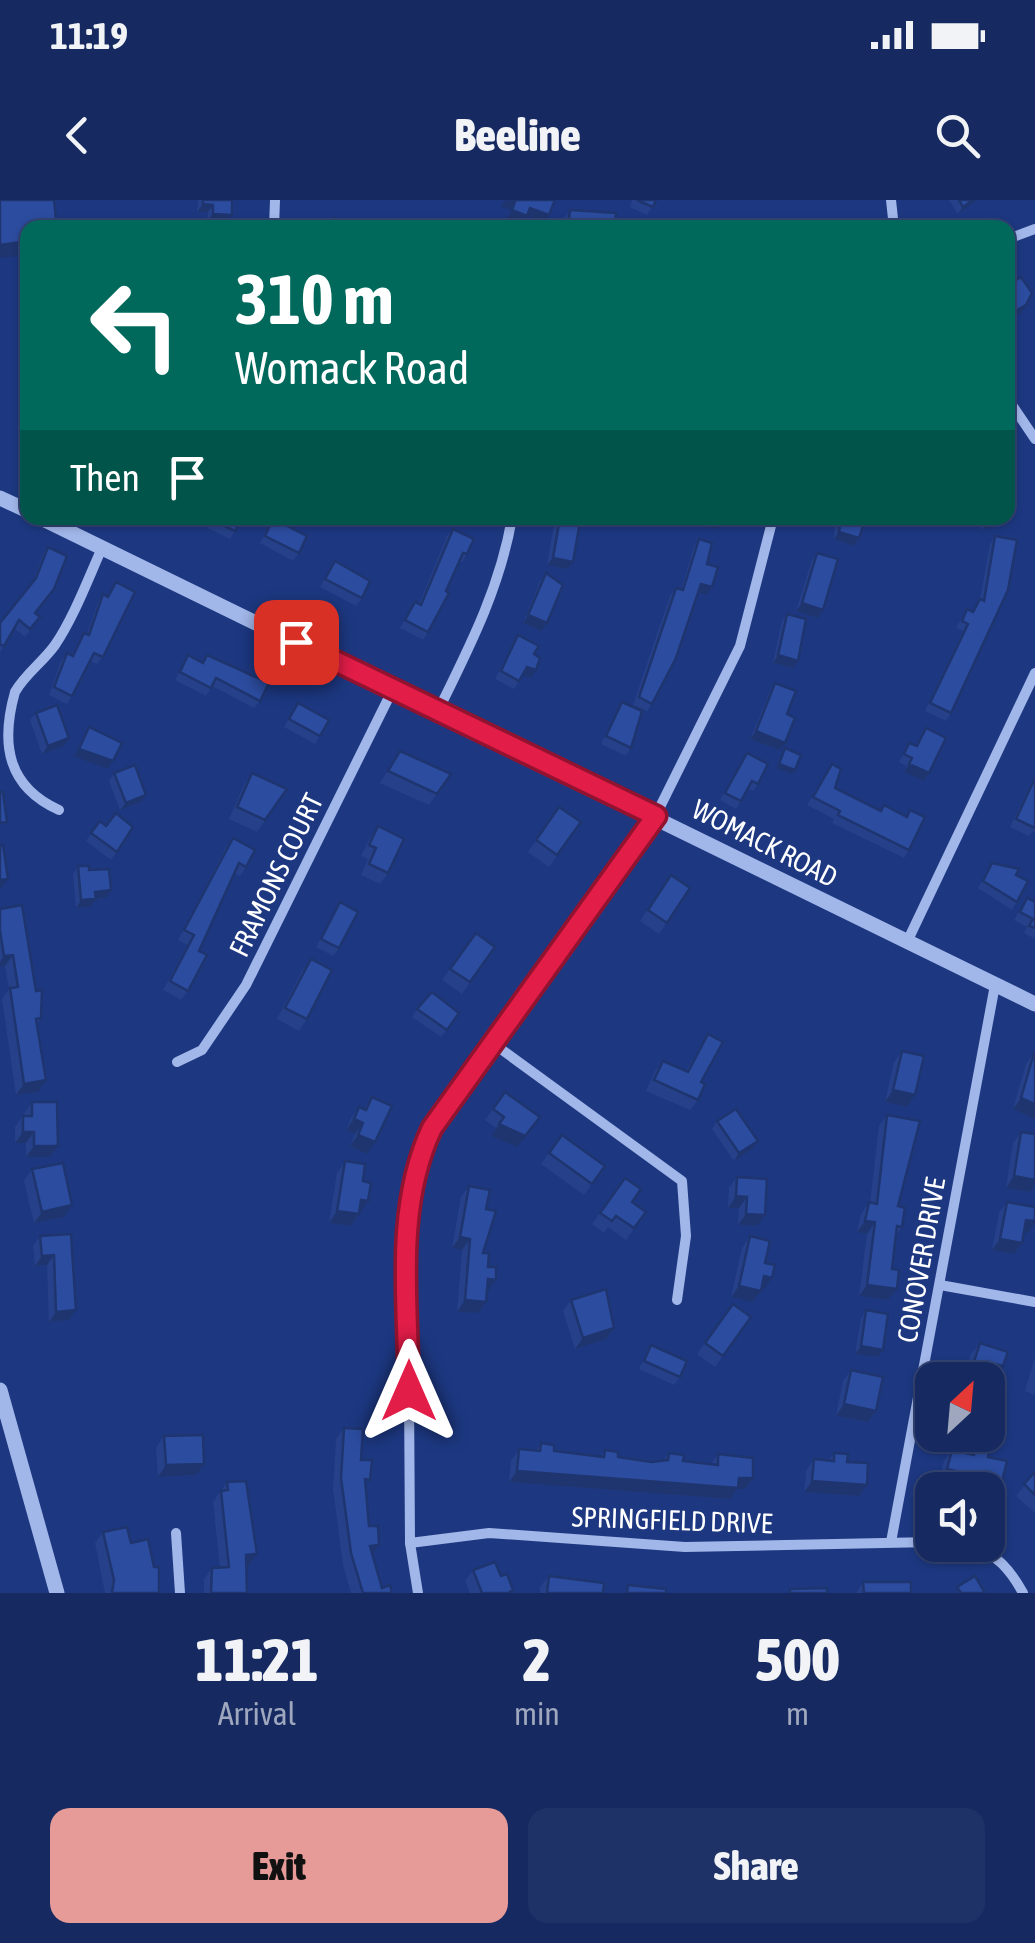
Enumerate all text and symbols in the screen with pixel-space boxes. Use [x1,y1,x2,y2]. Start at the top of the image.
text: 11:19 [50,14,128,57]
icon: back [50,108,105,163]
icon: search [930,108,985,163]
text: Beeline [454,109,581,161]
text: 310 m [235,259,394,339]
icon: left [70,260,200,390]
text: Womack Road [235,342,469,394]
icon: arrive [160,450,215,505]
text: Then [70,456,140,499]
pin [254,600,339,685]
icon: arrive [269,615,324,670]
street label: FRAMONS COURT [223,788,329,962]
street label: WOMACK ROAD [687,793,843,893]
street label: CONOVER DRIVE [891,1175,951,1345]
position arrow [357,1339,461,1443]
north arrow [915,1362,1005,1452]
map controls [915,1362,1005,1562]
button: sound [915,1472,1005,1562]
street label: SPRINGFIELD DRIVE [571,1500,773,1540]
text: 11:21 [195,1625,319,1694]
text: 2 [523,1625,551,1694]
text: 500 [755,1625,840,1694]
text: Arrival [218,1695,296,1732]
text: min [514,1695,560,1732]
text: m [786,1695,809,1732]
button: Exit [50,1808,508,1923]
button: Share [528,1808,985,1923]

